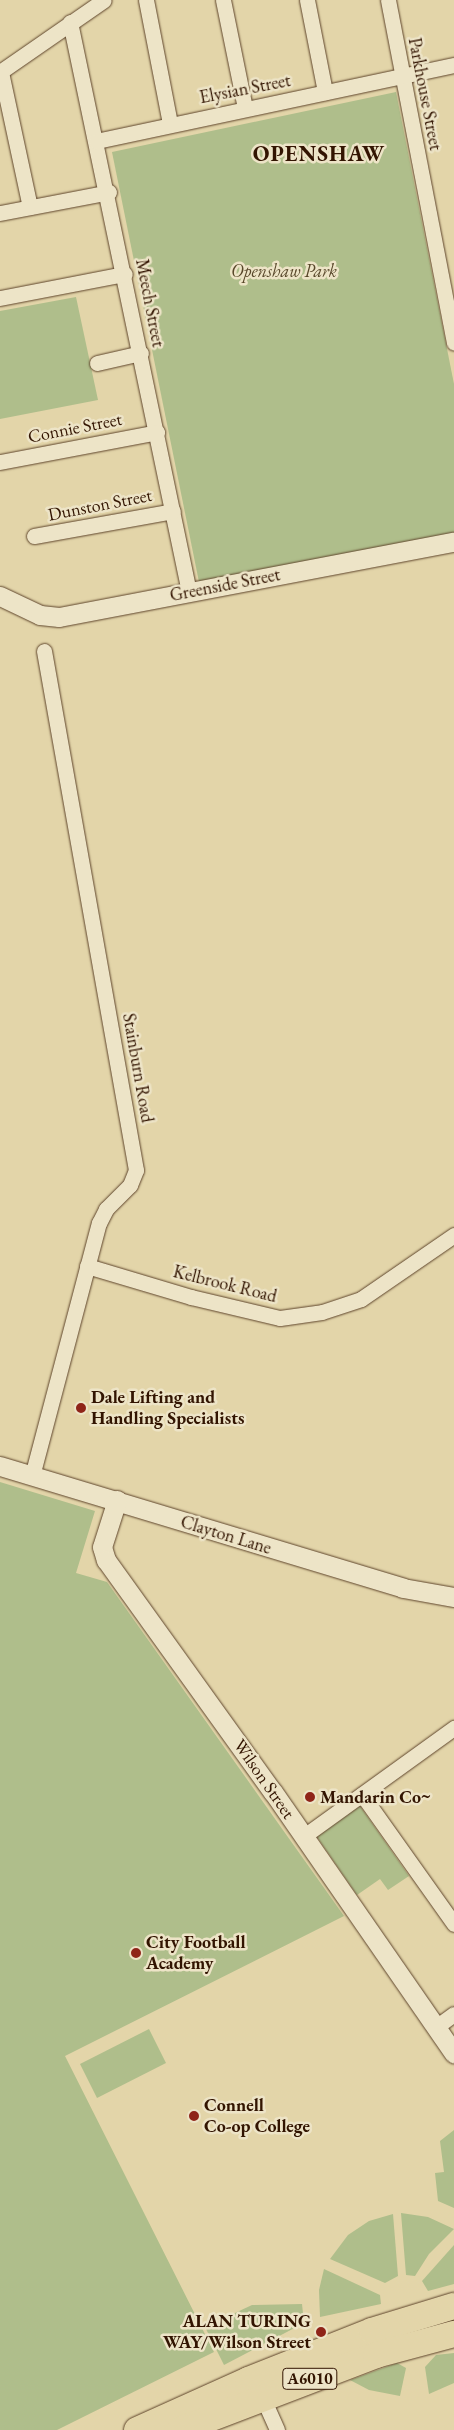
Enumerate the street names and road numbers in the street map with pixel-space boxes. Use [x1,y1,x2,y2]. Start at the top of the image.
street label: Parkhouse Street [403,36,447,152]
street label: Elysian Street [198,70,292,108]
street label: Meech Street [131,257,169,349]
street label: Connie Street [26,408,124,448]
street label: Dunston Street [46,484,154,526]
street label: Greenside Street [168,564,282,606]
street label: Stainburn Road [118,1012,158,1124]
street label: Kelbrook Road [171,1261,279,1307]
street label: Clayton Lane [178,1511,274,1559]
street label: Wilson Street [229,1735,299,1823]
road number: A6010 [281,2366,339,2392]

